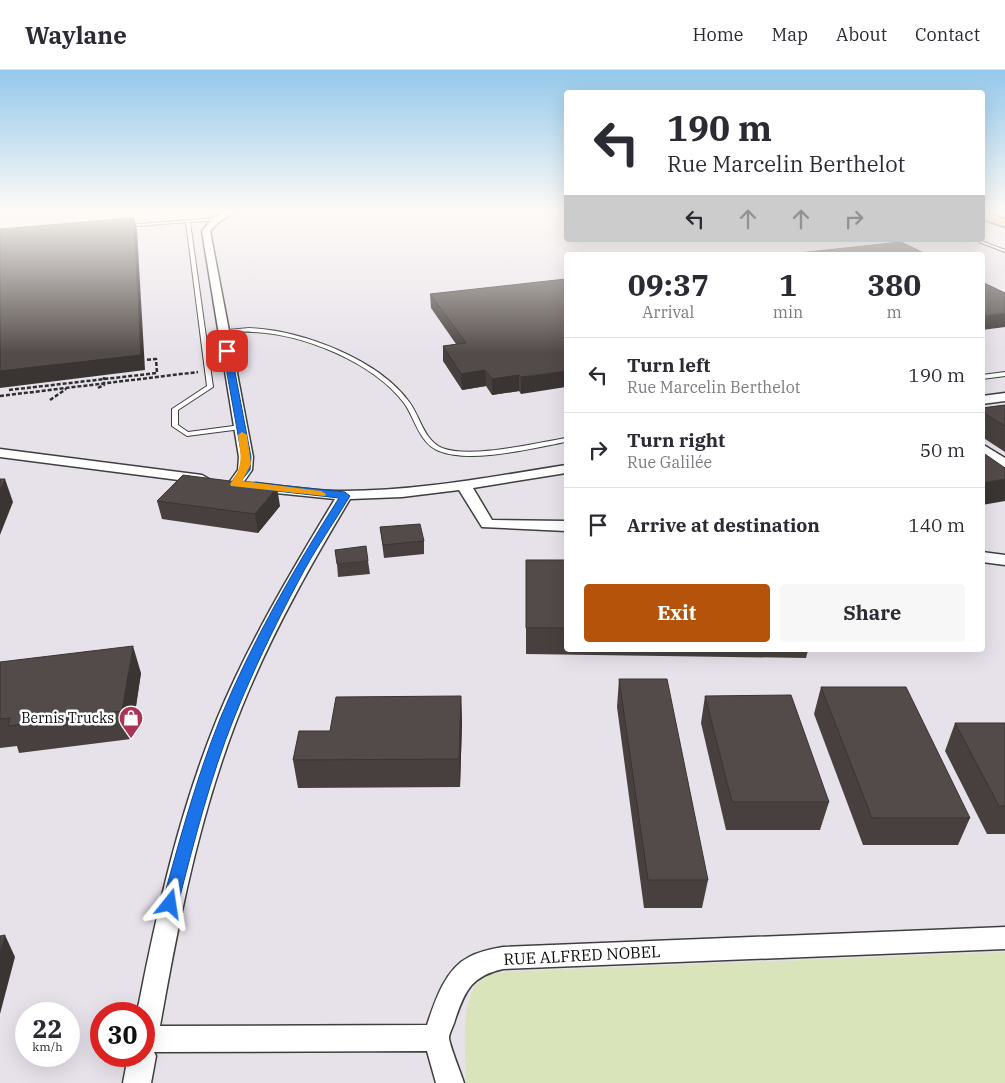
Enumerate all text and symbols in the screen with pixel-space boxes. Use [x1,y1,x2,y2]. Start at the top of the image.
text: Waylane [25,19,127,51]
text: Home [692,23,744,46]
text: Map [772,23,808,46]
text: About [836,23,887,46]
text: Contact [915,23,980,46]
text: 190 m [667,105,772,151]
icon: left [584,110,649,175]
text: Rue Marcelin Berthelot [667,149,905,178]
icon: left [681,205,709,233]
icon: ahead [734,205,762,233]
icon: ahead [787,205,815,233]
icon: right [840,205,868,233]
text: 09:37 [628,265,709,304]
text: 1 [779,265,797,304]
text: 380 [867,265,921,304]
text: Arrival [642,302,694,322]
text: min [773,302,803,322]
text: m [887,302,902,322]
pin [206,330,248,372]
icon: arrive [213,337,241,365]
text: Turn left [627,353,710,377]
icon: left [584,361,612,389]
text: 190 m [908,363,965,387]
text: Rue Marcelin Berthelot [627,377,800,397]
text: Turn right [627,428,725,452]
icon: right [584,436,612,464]
text: 50 m [920,438,965,462]
text: Rue Galilée [627,452,712,472]
icon: arrive [584,511,612,539]
text: Arrive at destination [627,513,820,537]
text: 140 m [908,513,965,537]
button: Exit [584,584,770,642]
button: Share [780,584,965,642]
shop icon: Bernis Trucks [118,705,144,739]
place label: Bernis Trucks [21,709,114,727]
position arrow [143,877,195,929]
street label: RUE ALFRED NOBEL [503,941,661,969]
speed limit sign: 30 [90,1002,155,1067]
text: 22 [32,1012,63,1045]
text: km/h [32,1039,63,1054]

